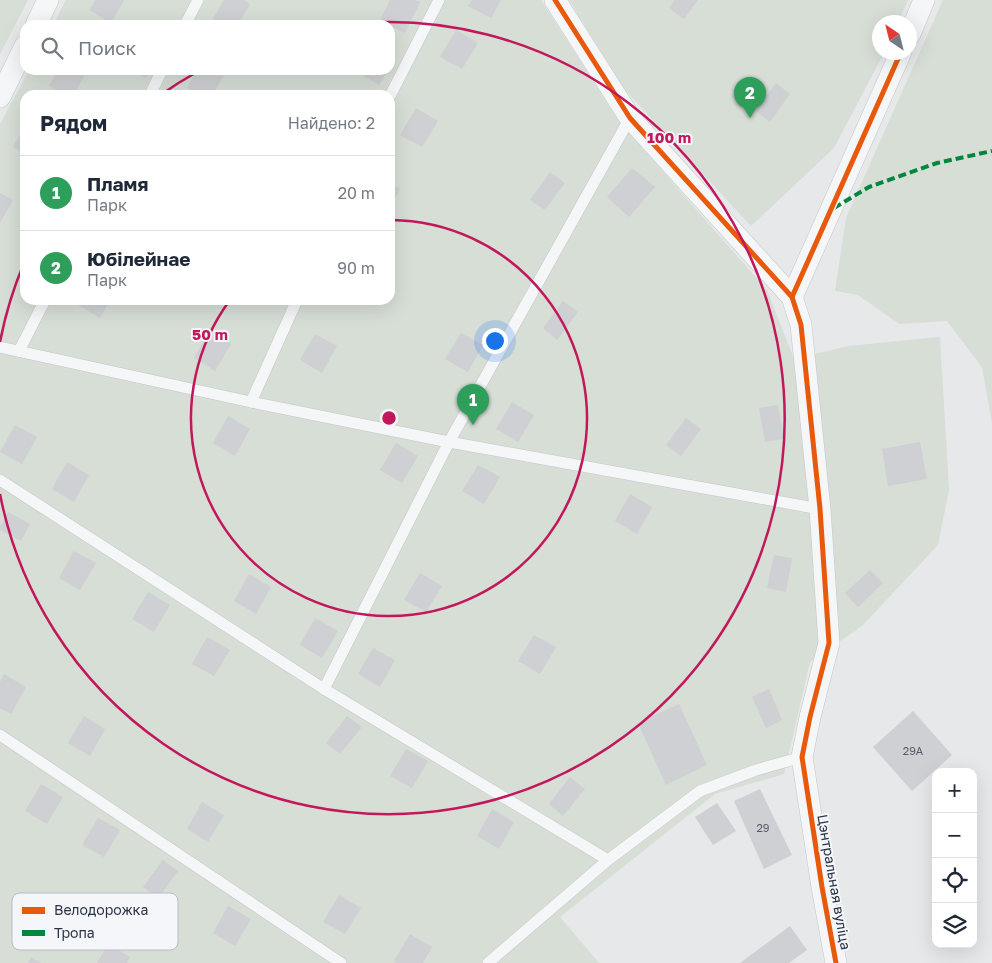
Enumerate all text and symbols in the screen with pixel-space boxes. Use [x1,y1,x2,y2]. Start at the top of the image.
north arrow [872,15,917,60]
search box [20,20,395,75]
icon: search [38,34,66,62]
text: Поиск [78,36,137,59]
pin: 2 [734,77,766,118]
text: Рядом [40,110,107,136]
text: Найдено: 2 [288,113,375,133]
text: 100 m [647,128,691,146]
text: Пламя [87,172,148,195]
text: 1 [52,183,60,203]
text: 20 m [338,183,375,203]
text: Парк [87,195,127,215]
text: Юбілейнае [87,247,190,270]
text: 2 [51,258,61,278]
text: 90 m [337,258,375,278]
text: Парк [87,270,127,290]
text: 50 m [192,325,228,343]
your location [482,328,508,354]
pin: 1 [457,384,489,425]
centre of rings [380,409,398,427]
house number: 29А [903,744,924,757]
map controls [932,768,977,948]
button: + [932,768,977,813]
street label: Цэнтральная вуліца [814,813,855,951]
button: − [932,813,977,858]
house number: 29 [756,821,770,834]
button: locate [932,858,977,903]
legend [12,893,178,950]
text: Велодорожка [54,901,148,918]
button: layers [932,903,977,948]
text: Тропа [54,924,95,941]

